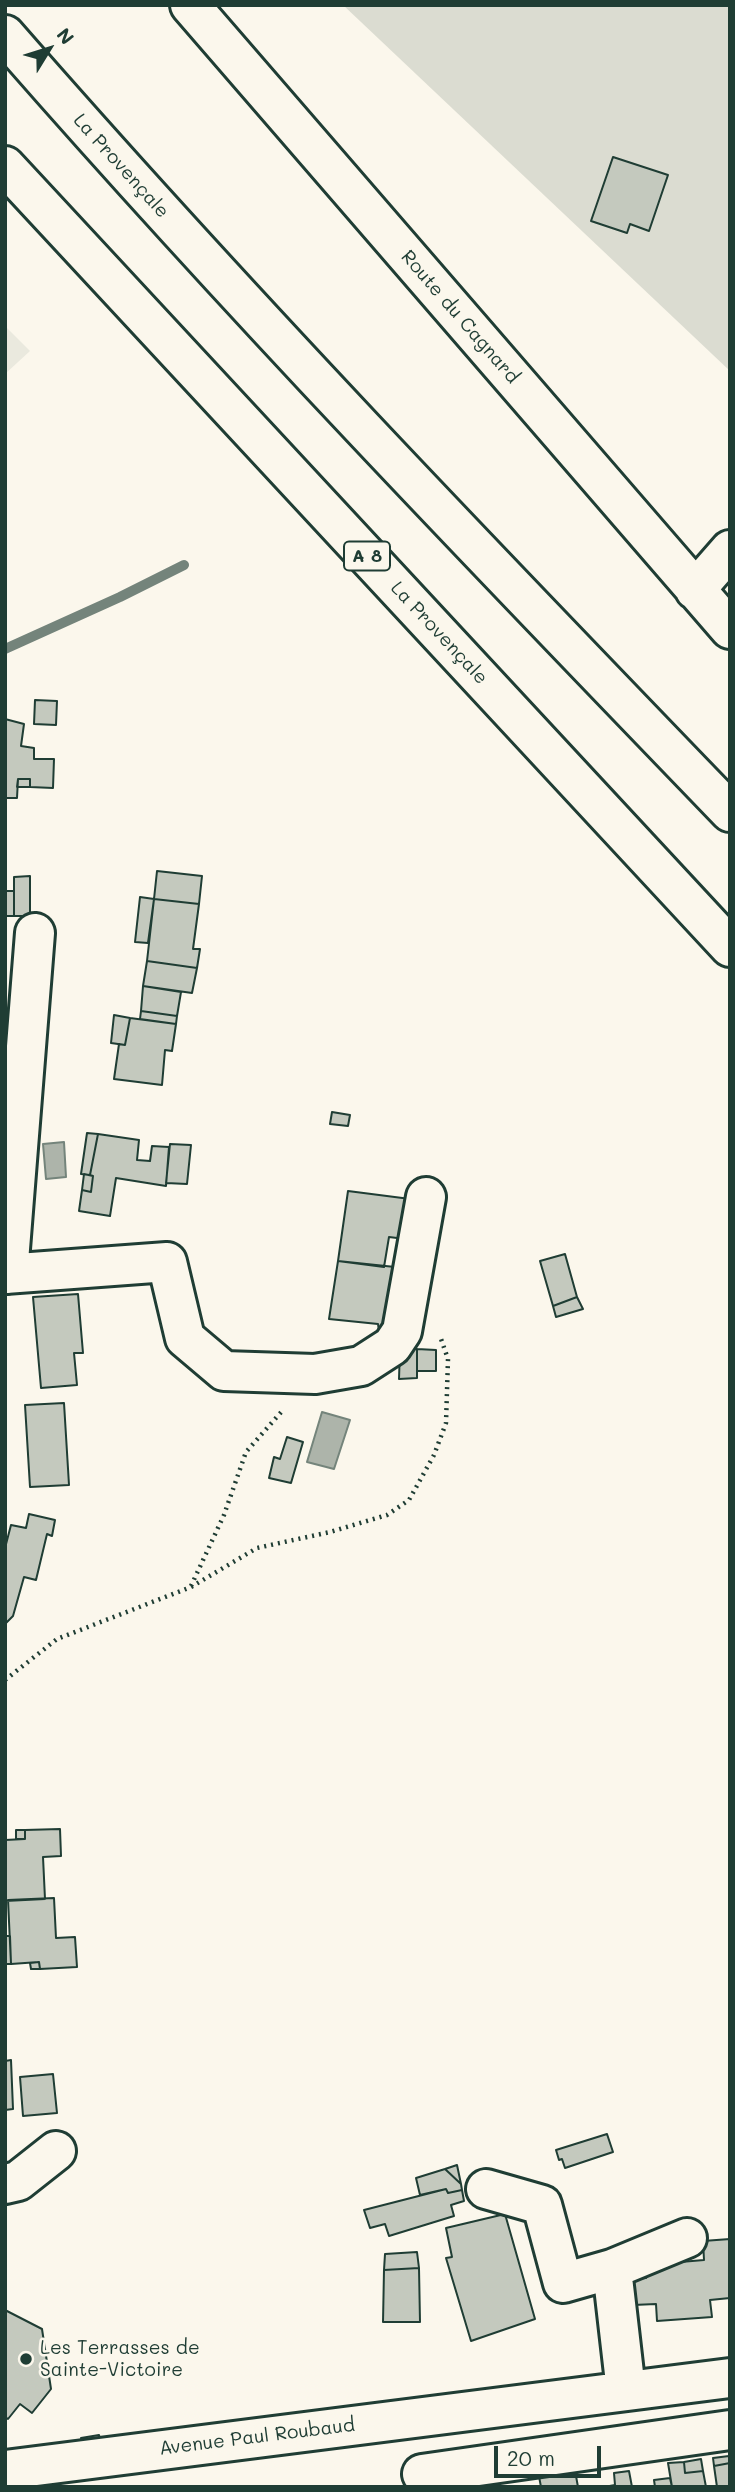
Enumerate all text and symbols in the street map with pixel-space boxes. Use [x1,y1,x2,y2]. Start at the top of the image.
north arrow [14,14,84,84]
text: N [52,22,80,49]
street label: La Provençale [68,109,174,223]
street label: Route du Cagnard [396,246,524,388]
road number: A 8 [344,542,390,570]
street label: La Provençale [386,577,492,689]
place label: Les Terrasses de Sainte-Victoire [40,2337,200,2381]
marker: Les Terrasses de Sainte-Victoire [18,2351,34,2367]
street label: Avenue Paul Roubaud [158,2414,356,2460]
scale bar [497,2432,604,2476]
text: 20 m [507,2444,555,2471]

